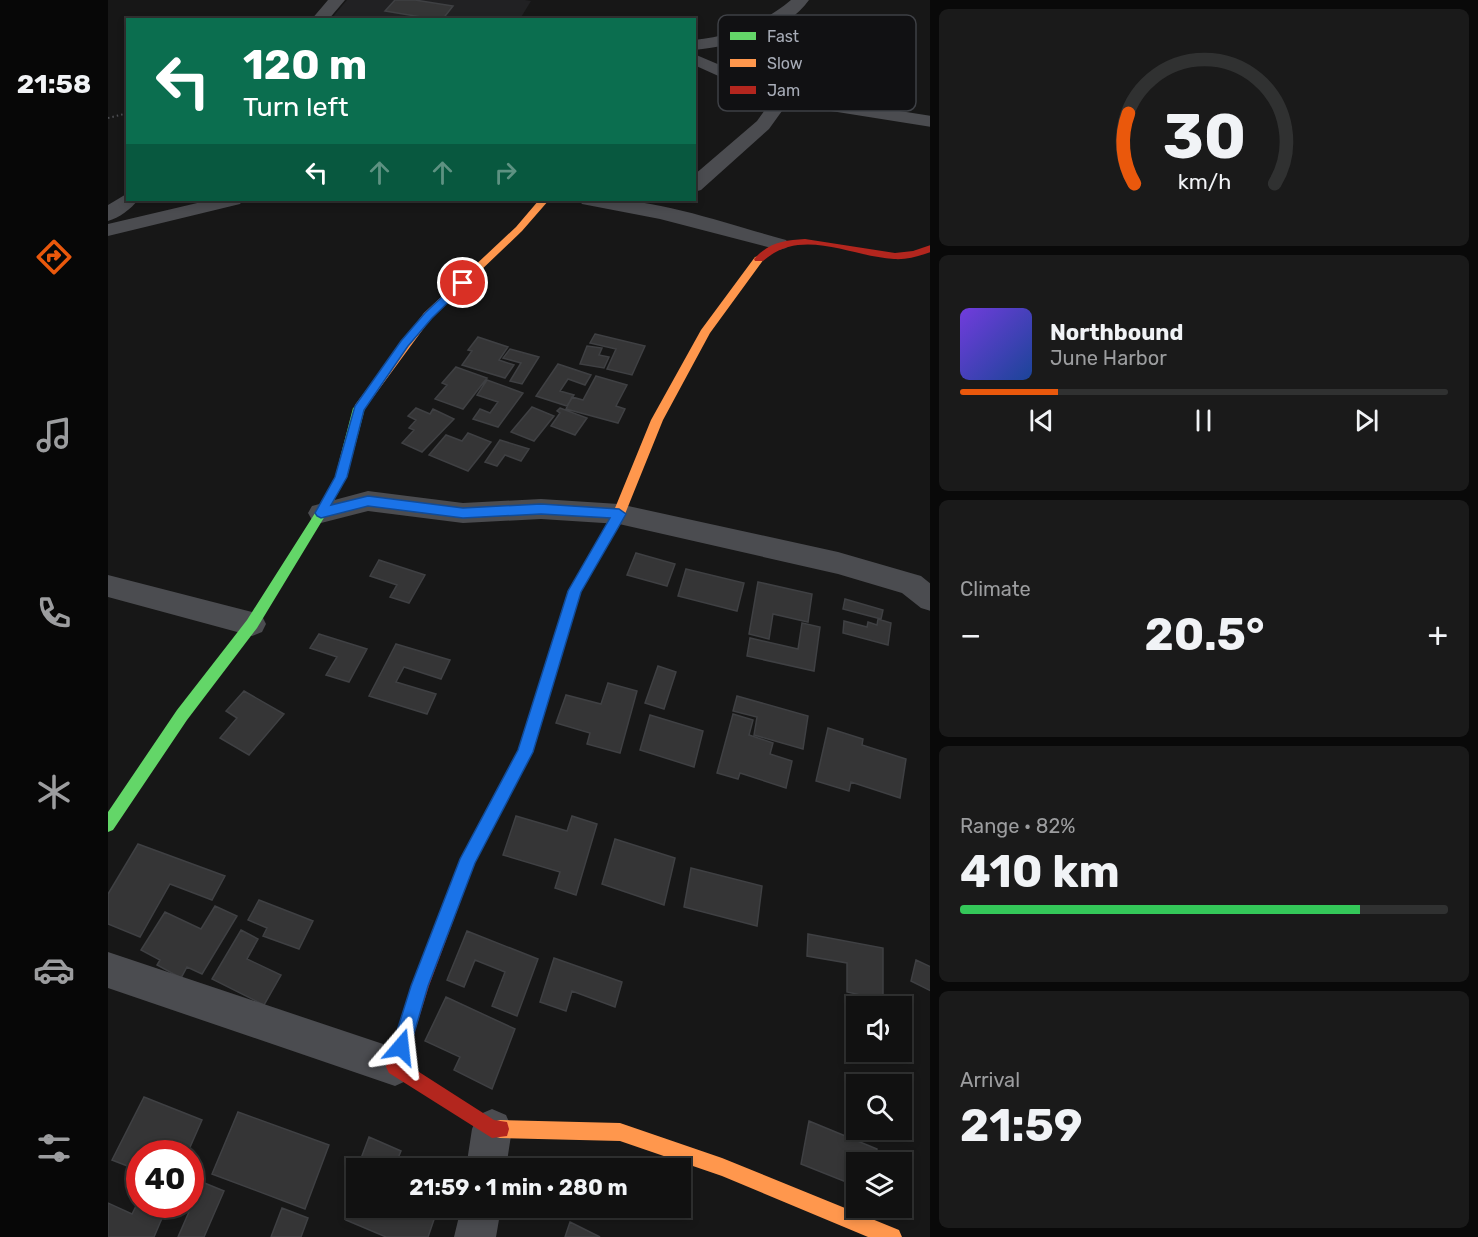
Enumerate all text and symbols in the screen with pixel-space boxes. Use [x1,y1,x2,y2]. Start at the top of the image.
legend [718,15,916,111]
text: Fast [767,27,799,46]
text: 120 m [243,40,367,90]
icon: left [144,42,222,120]
text: Slow [767,54,803,73]
text: 21:58 [17,68,91,100]
text: Jam [767,81,800,100]
text: Turn left [243,91,348,123]
text: 30 [1162,100,1246,174]
icon: left [300,156,333,189]
icon: ahead [363,156,396,189]
icon: ahead [426,156,459,189]
icon: right [489,156,522,189]
text: km/h [1177,170,1231,195]
icon: directions [33,236,75,278]
pin [437,257,488,308]
icon: arrive [446,266,479,299]
text: Northbound [1050,319,1183,346]
text: June Harbor [1050,346,1167,370]
icon: previous [1025,404,1058,437]
icon: pause [1187,404,1220,437]
icon: next [1350,404,1383,437]
icon: music [33,414,75,456]
text: Climate [960,577,1031,601]
icon: phone [33,592,75,634]
text: 20.5° [1145,608,1264,661]
text: − [960,615,981,654]
text: + [1427,615,1448,654]
icon: climate [33,771,75,813]
text: Range · 82% [960,814,1075,838]
text: 410 km [960,845,1120,898]
icon: car [33,949,75,991]
map controls [846,996,912,1218]
button: sound [846,996,912,1062]
position arrow [369,1015,433,1079]
text: Arrival [960,1068,1020,1092]
button: search [846,1074,912,1140]
text: 21:59 [960,1099,1083,1152]
icon: filters [33,1127,75,1169]
speed limit sign: 40 [126,1140,204,1218]
button: layers [846,1152,912,1218]
text: 21:59 · 1 min · 280 m [409,1174,628,1201]

